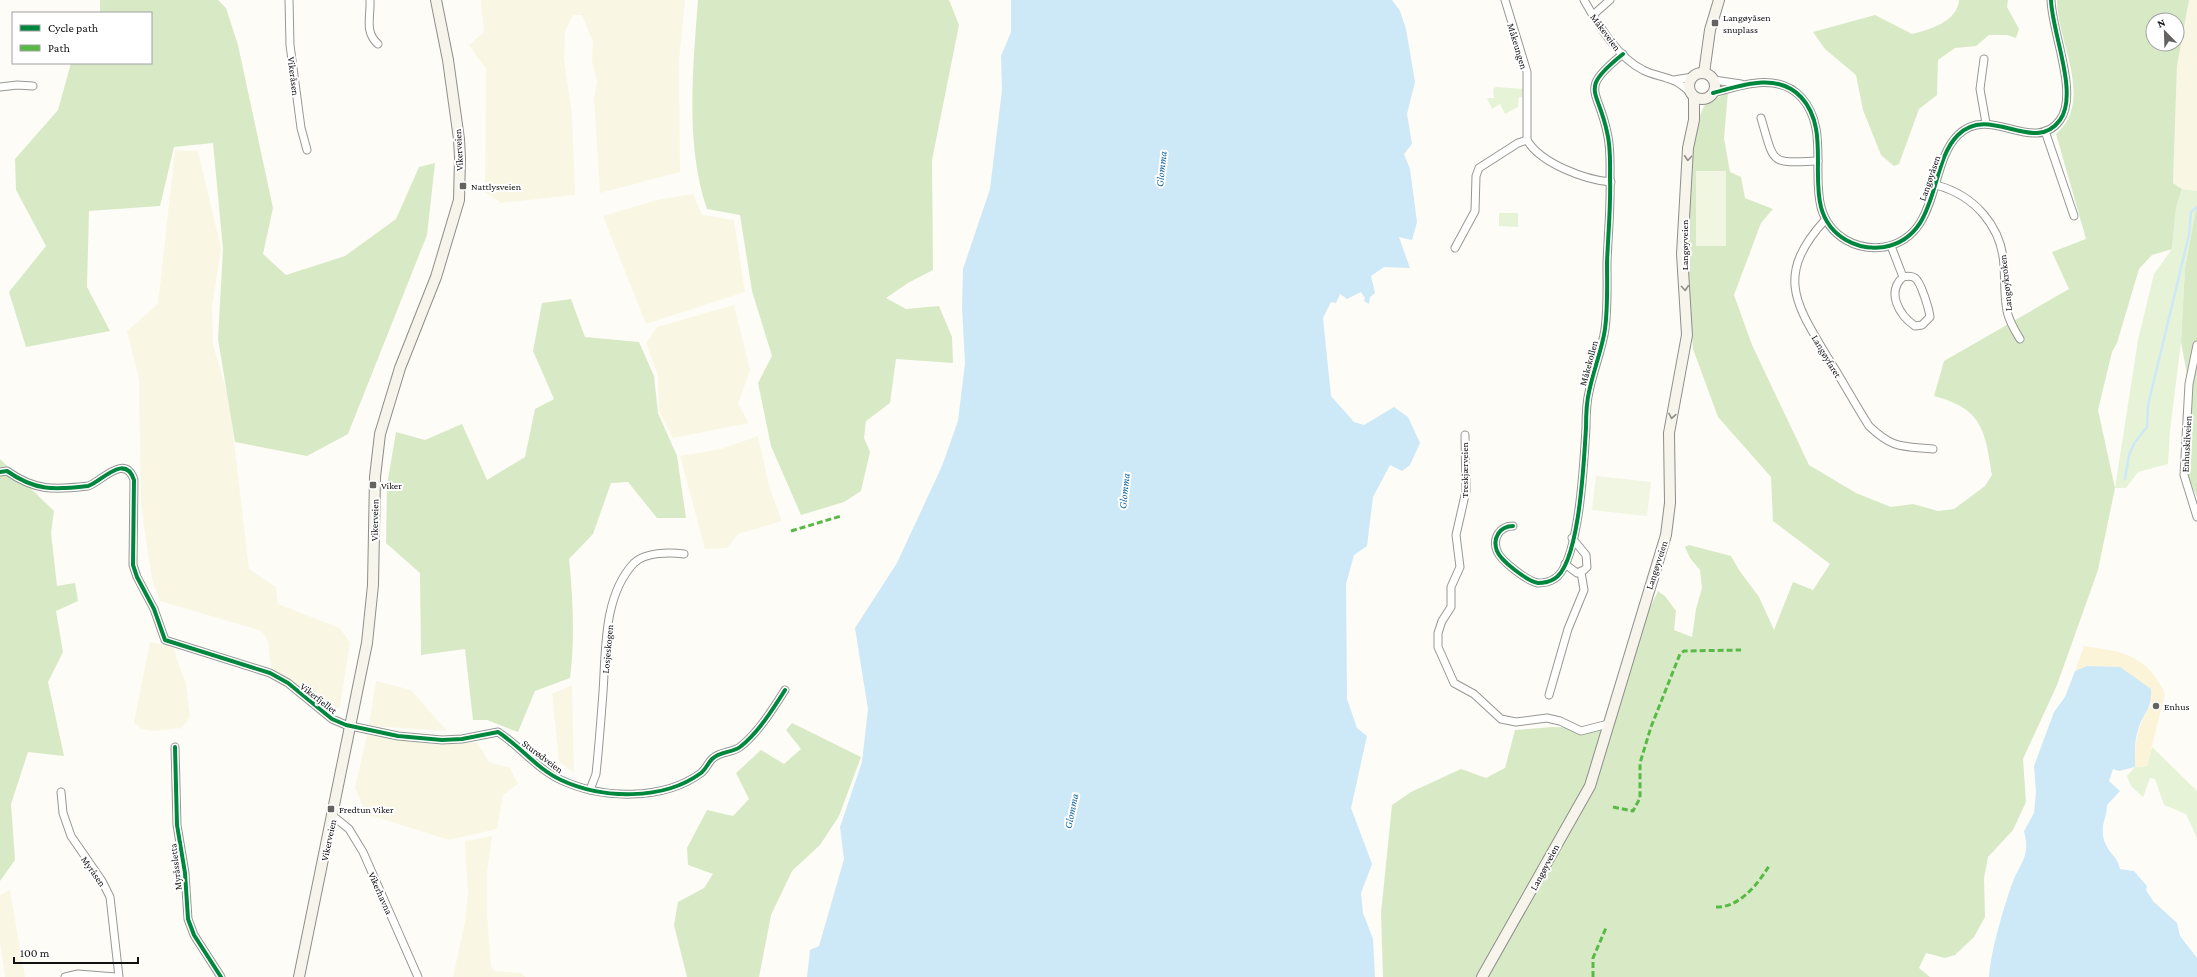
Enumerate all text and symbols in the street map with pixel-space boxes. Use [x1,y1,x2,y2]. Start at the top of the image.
legend [12,12,152,64]
street label: Måkeveien [1588,12,1623,53]
place label: Langøyåsen snuplass [1723,12,1771,35]
north arrow [2145,12,2185,52]
text: N [2155,16,2167,30]
marker: Langøyåsen snuplass [1710,18,1720,28]
text: Cycle path [48,21,99,35]
street label: Måkeungen [1505,22,1530,71]
text: Path [48,41,70,55]
street label: Vikeråsen [286,56,301,97]
street label: Vikerveien [452,128,465,171]
water label: Glomma [1153,151,1169,187]
street label: Langøyåsen [1917,153,1943,202]
one-way arrow [1683,155,1692,161]
marker: Nattlysveien [458,181,468,191]
place label: Nattlysveien [471,181,522,192]
street label: Langøyveien [1679,219,1690,270]
street label: Langøykroken [1997,253,2014,312]
one-way arrow [1680,285,1689,291]
street label: Langøyfaret [1809,333,1844,380]
street label: Måkekollen [1577,339,1600,387]
one-way arrow [1669,413,1677,420]
street label: Enhuskilveien [2180,415,2194,473]
street label: Treskjærveien [1459,441,1471,498]
water label: Glomma [1116,473,1132,509]
marker: Viker [368,480,378,490]
place label: Viker [381,480,402,491]
street label: Vikerveien [369,498,380,541]
street label: Langøyveien [1643,539,1670,591]
street label: Losjeskogen [600,624,616,674]
street label: Vikerfjellet [298,681,340,717]
marker: Enhus [2151,701,2161,711]
place label: Enhus [2164,701,2189,712]
street label: Sturødveien [520,738,566,776]
water label: Glomma [1061,792,1081,830]
marker: Fredtun Viker [326,804,336,814]
place label: Fredtun Viker [339,804,394,815]
street label: Vikerveien [319,818,338,862]
street label: Langøyveien [1528,842,1561,892]
street label: Myråssletta [167,843,184,891]
street label: Myråsen [79,854,108,889]
street label: Vikerhavna [366,870,395,916]
scale bar [14,939,138,965]
text: 100 m [20,946,50,960]

